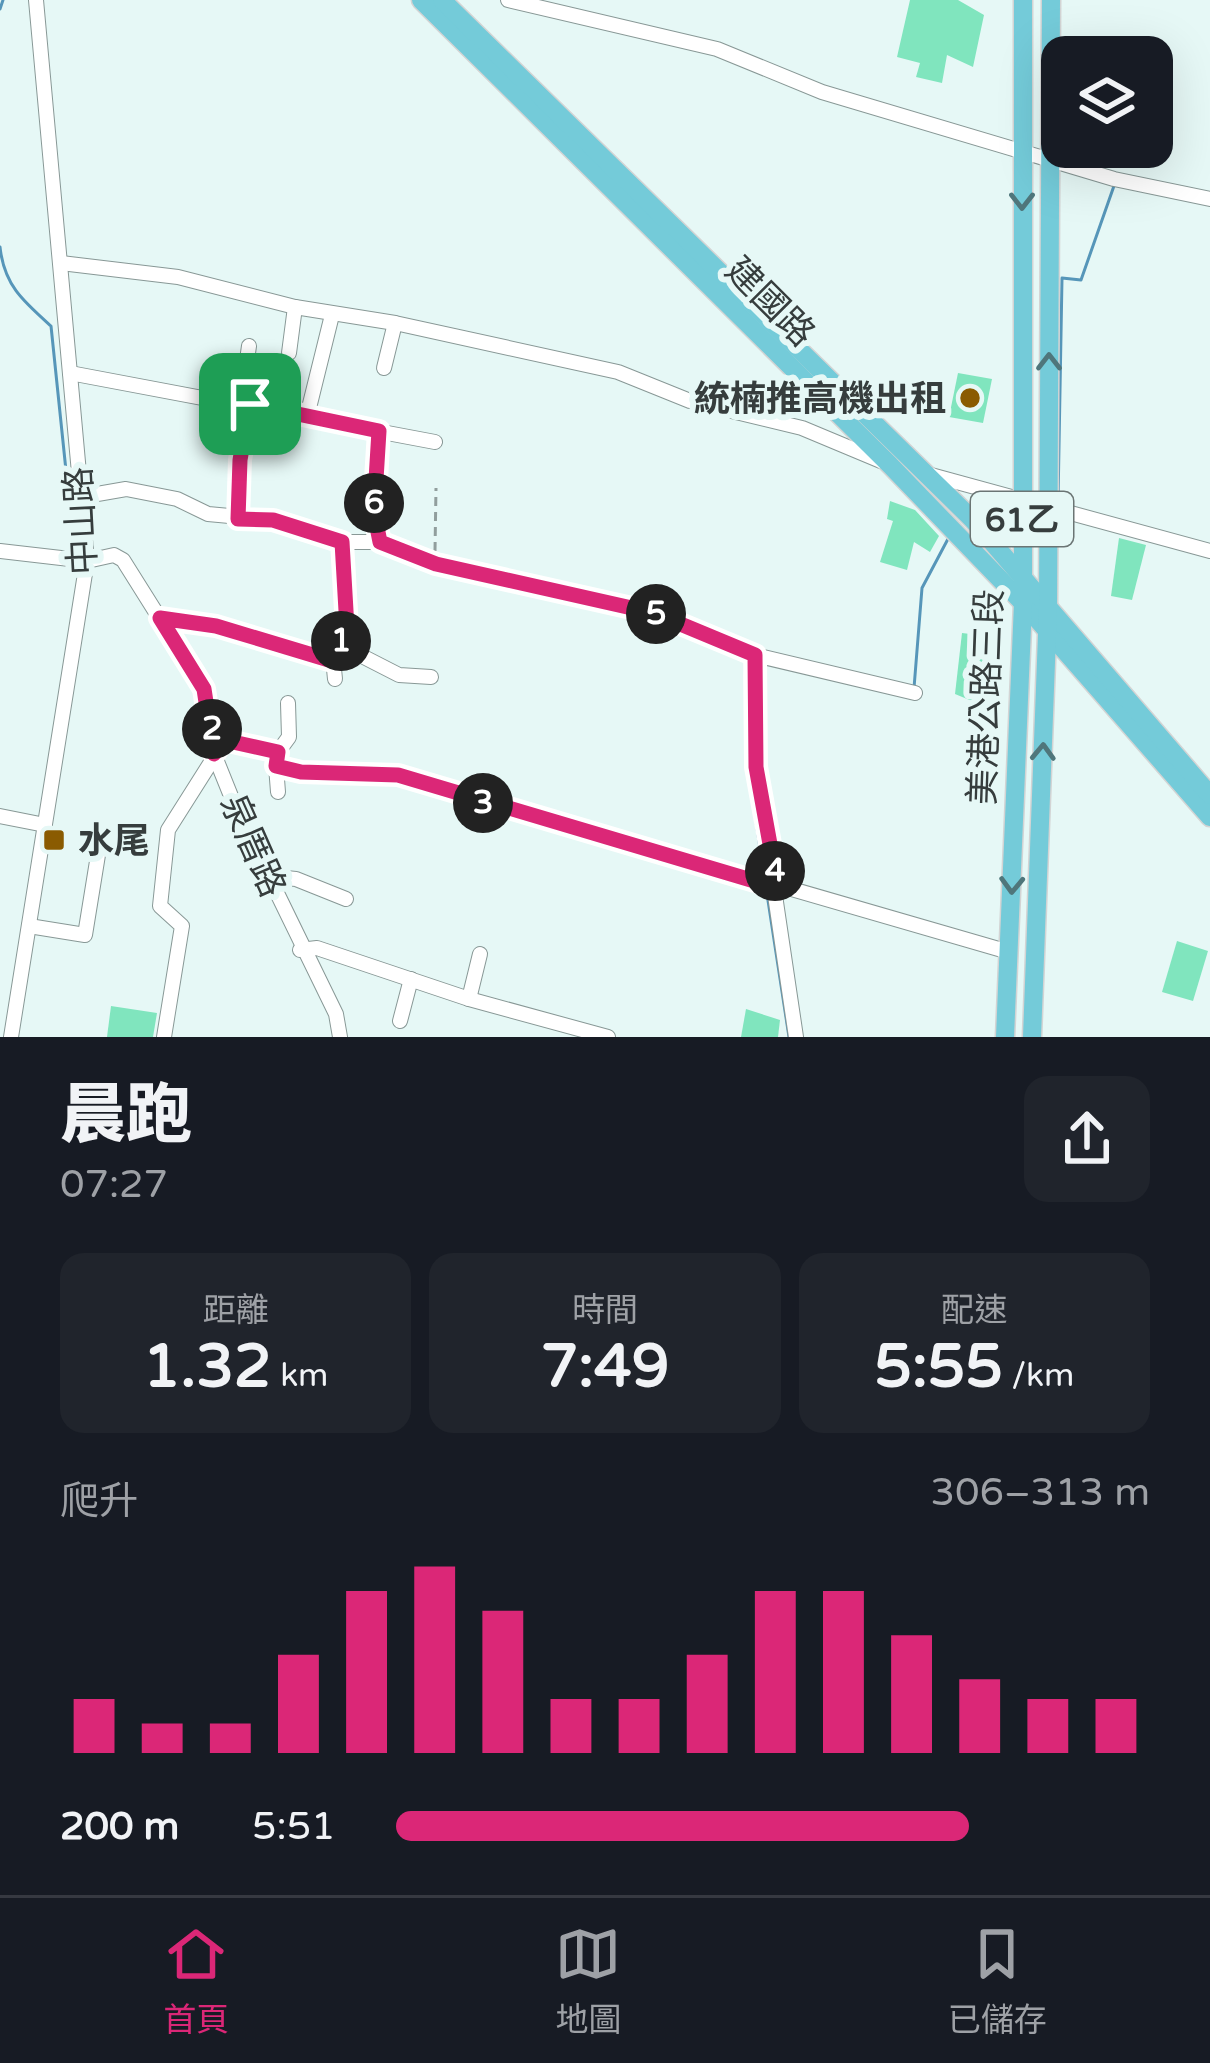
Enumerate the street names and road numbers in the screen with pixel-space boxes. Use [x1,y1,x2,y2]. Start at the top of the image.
street label: 建國路 [717,249,823,355]
street label: 中山路 [57,466,106,576]
road number: 61乙 [971,492,1073,546]
street label: 美港公路三段 [961,588,1012,806]
street label: 泉厝路 [211,788,294,904]

